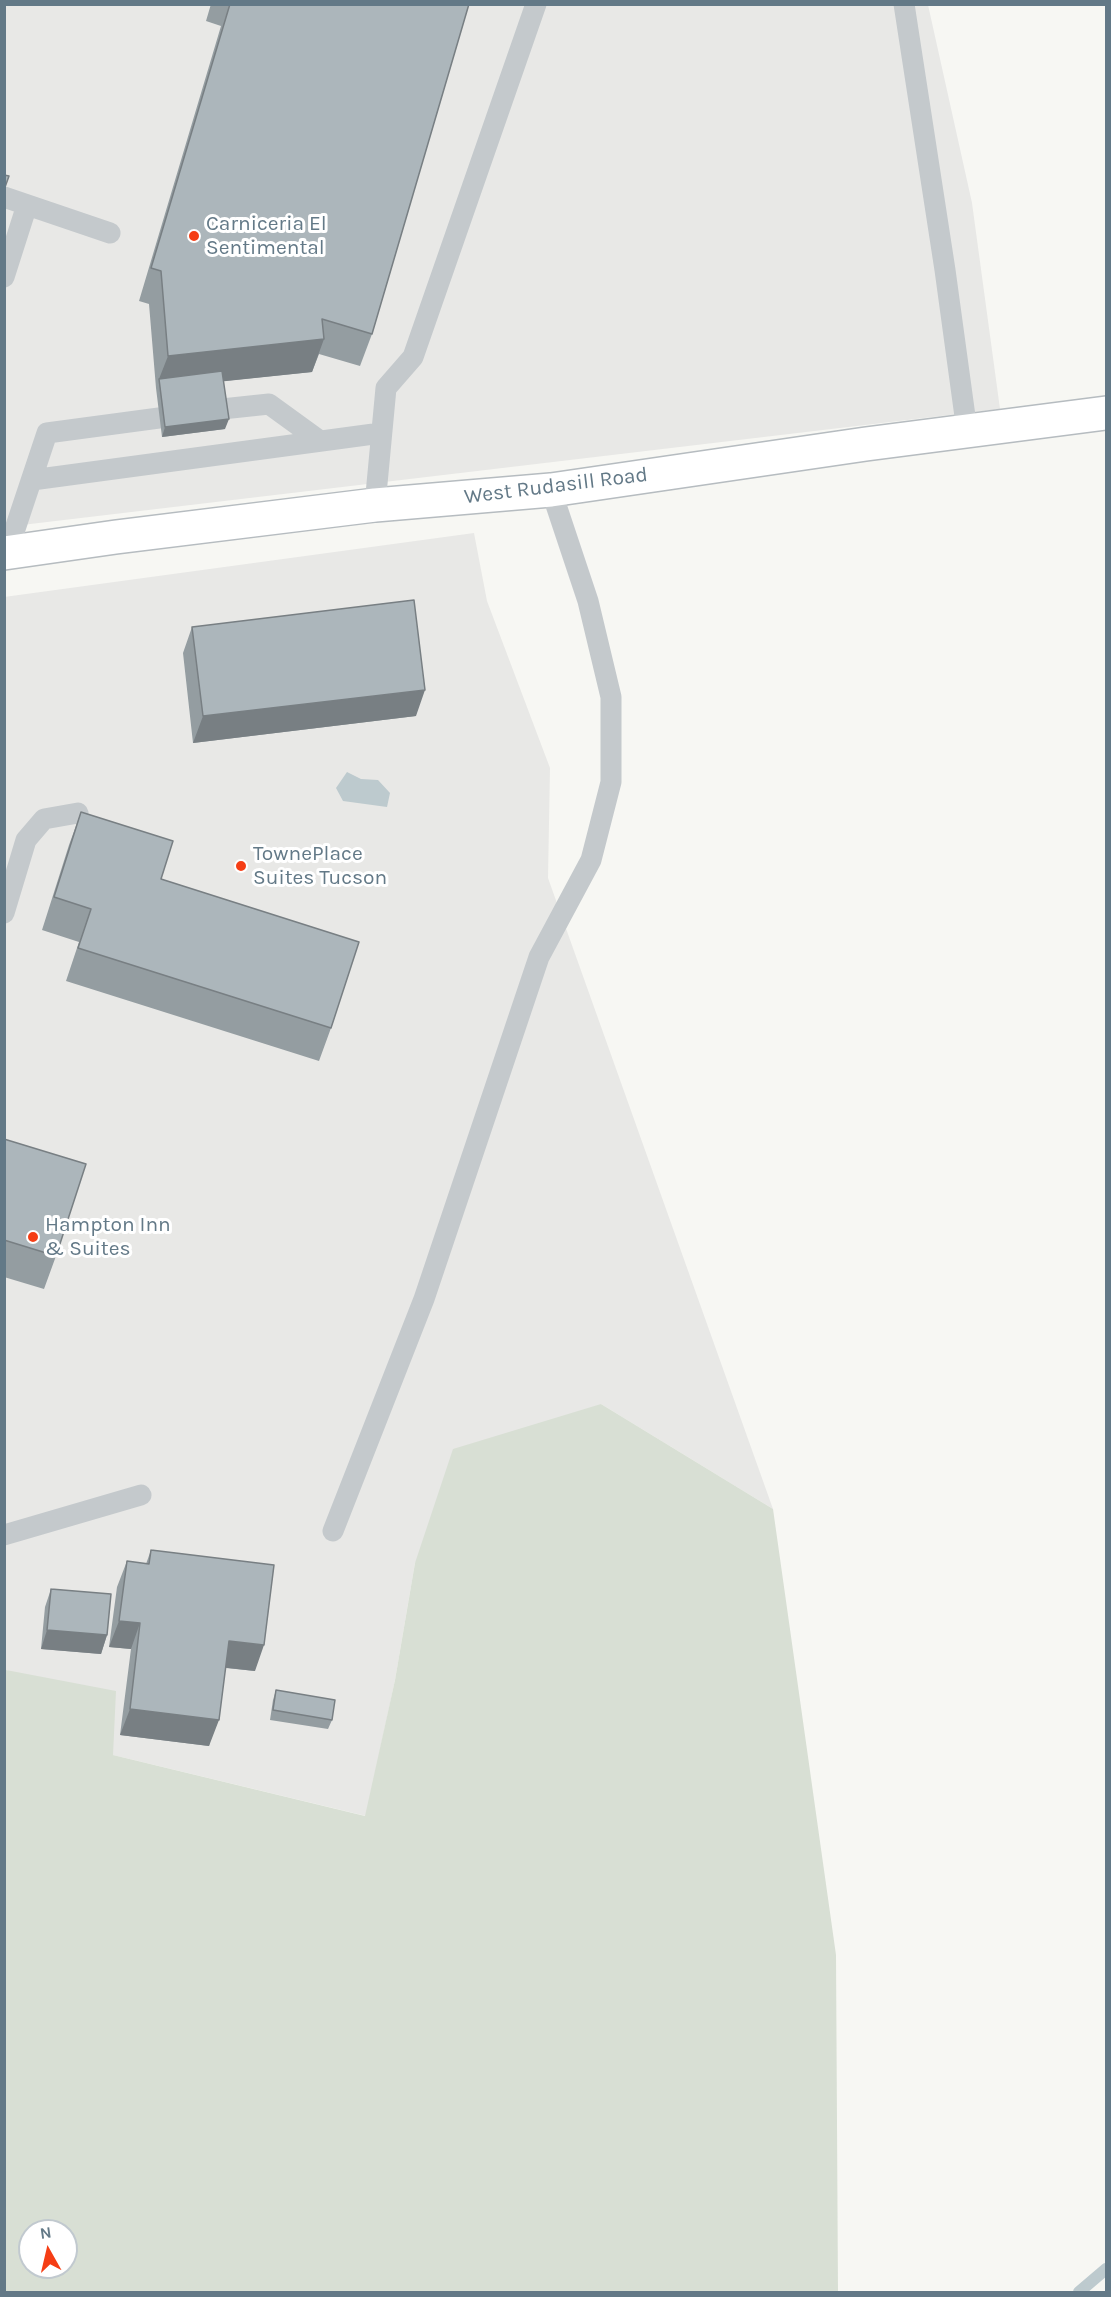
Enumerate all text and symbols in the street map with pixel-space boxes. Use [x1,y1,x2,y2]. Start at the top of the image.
place label: Carniceria El Sentimental [206,211,327,261]
marker: Carniceria El Sentimental [187,229,201,243]
street label: West Rudasill Road [463,462,649,510]
place label: TownePlace Suites Tucson [253,841,387,891]
marker: TownePlace Suites Tucson [234,859,248,873]
place label: Hampton Inn & Suites [45,1212,171,1262]
marker: Hampton Inn & Suites [26,1230,40,1244]
north arrow [18,2219,78,2279]
text: N [39,2222,53,2243]

